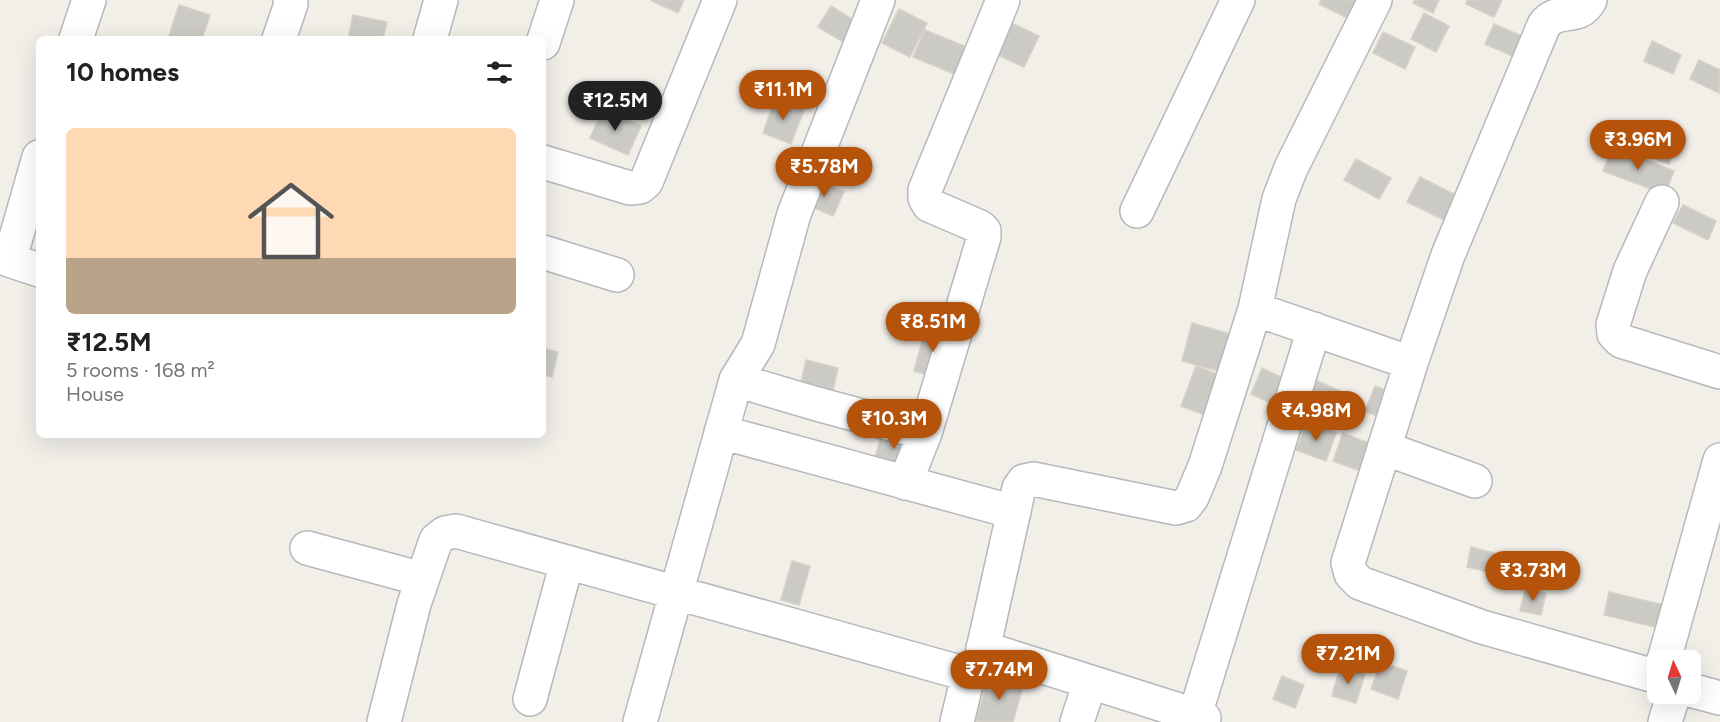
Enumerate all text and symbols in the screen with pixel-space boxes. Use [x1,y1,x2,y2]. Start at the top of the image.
text: 10 homes [66,56,179,88]
icon: filters [483,56,516,89]
pin: ₹11.1M [734,70,832,121]
text: ₹11.1M [753,77,813,101]
pin: ₹12.5M [566,81,664,132]
text: ₹12.5M [582,88,648,112]
pin: ₹3.96M [1589,120,1687,171]
text: ₹3.96M [1604,127,1672,151]
pin: ₹5.78M [775,147,873,198]
text: ₹5.78M [789,154,859,178]
icon: home [237,167,345,275]
pin: ₹8.51M [884,302,982,353]
text: ₹8.51M [900,309,966,333]
text: ₹12.5M [66,326,151,358]
text: 5 rooms · 168 m² [66,358,215,382]
text: House [66,382,124,406]
pin: ₹4.98M [1267,391,1365,442]
text: ₹4.98M [1281,398,1351,422]
pin: ₹10.3M [845,399,943,450]
text: ₹10.3M [861,406,927,430]
pin: ₹3.73M [1484,551,1582,602]
text: ₹3.73M [1499,558,1567,582]
pin: ₹7.21M [1299,634,1397,685]
text: ₹7.21M [1315,641,1381,665]
pin: ₹7.74M [950,650,1048,701]
north arrow [1647,650,1701,704]
map controls [1647,650,1701,704]
text: ₹7.74M [965,657,1034,681]

